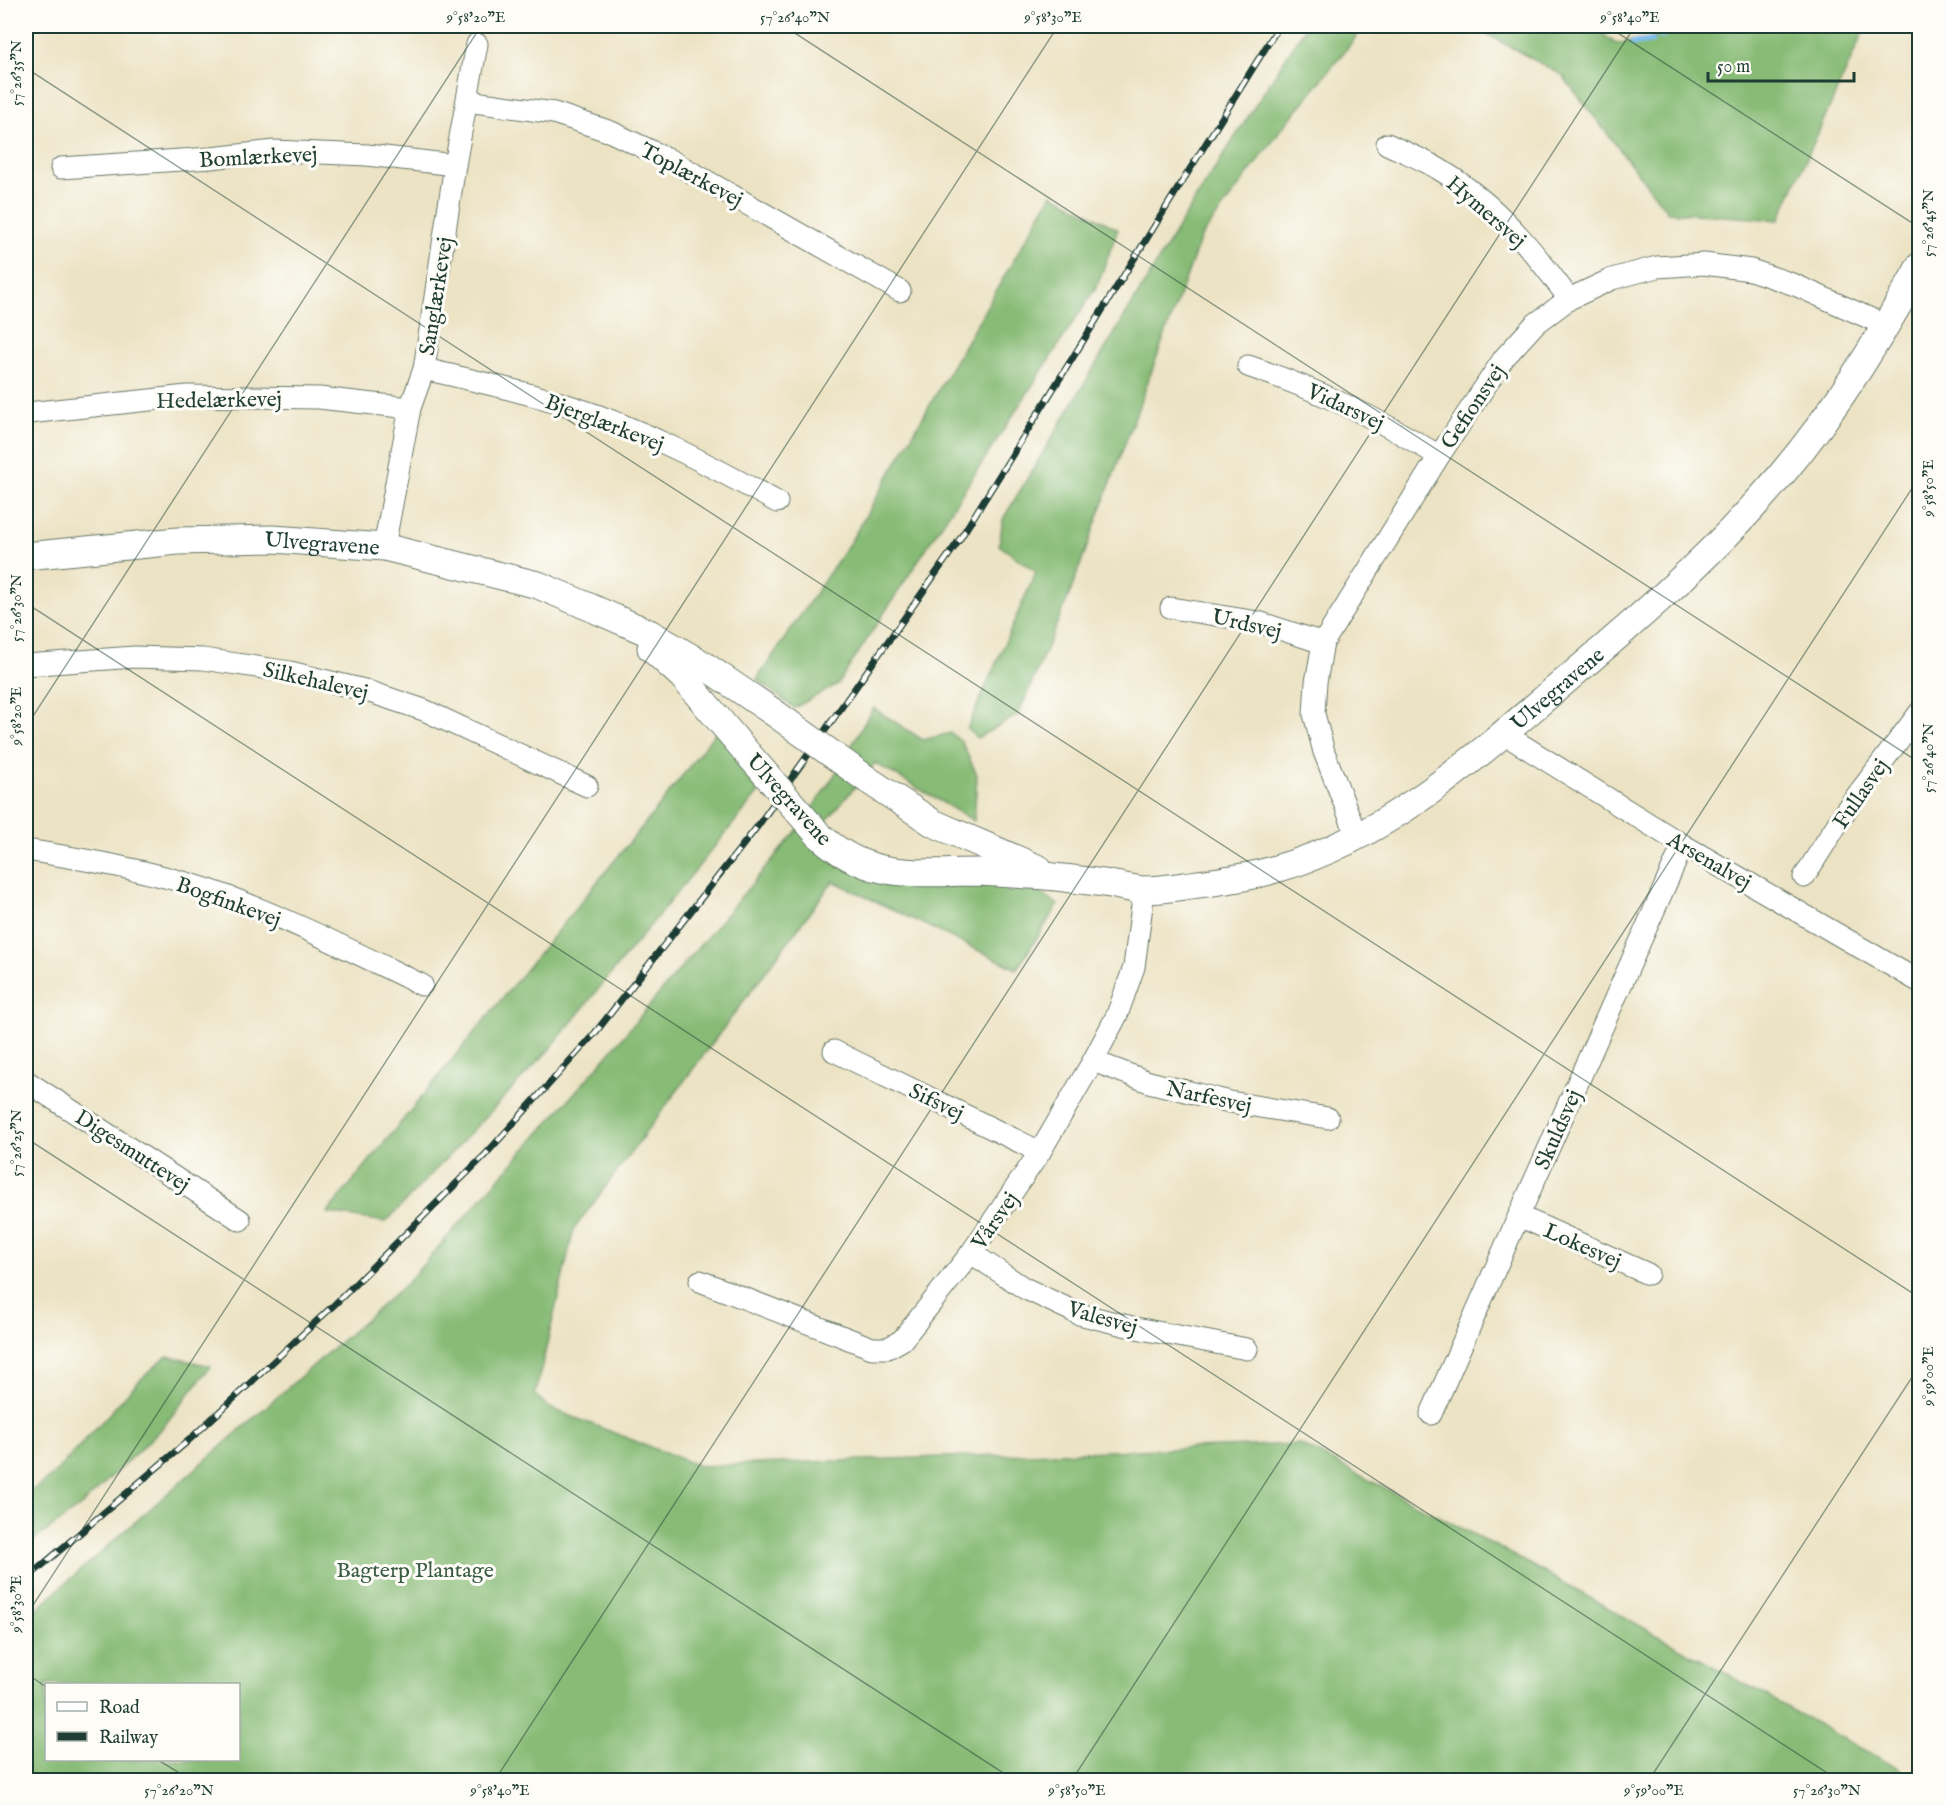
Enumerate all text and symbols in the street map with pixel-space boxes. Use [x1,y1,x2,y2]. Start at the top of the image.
text: 9°58'20"E [445,8,506,27]
text: 57°26'40"N [760,8,830,27]
text: 9°58'30"E [1023,8,1082,27]
text: 9°58'40"E [1599,8,1660,27]
text: 57°26'35"N [7,40,26,106]
scale bar [1708,45,1854,83]
text: 50 m [1717,56,1750,79]
street label: Toplærkevej [635,137,747,215]
street label: Bomlærkevej [198,141,318,175]
street label: Hymersvej [1440,170,1532,255]
text: 57°26'45"N [1919,189,1938,257]
street label: Sanglærkevej [414,235,460,358]
street label: Gefionsvej [1435,359,1512,455]
street label: Vidarsvej [1301,377,1388,438]
street label: Hedelærkevej [156,386,282,416]
street label: Bjerglærkevej [541,388,668,459]
text: 9°58'50"E [1919,459,1938,518]
street label: Ulvegravene [264,526,380,563]
text: 57°26'30"N [7,574,26,642]
street label: Urdsvej [1209,603,1284,647]
street label: Ulvegravene [1505,642,1611,738]
street label: Silkehalevej [260,656,371,708]
text: 9°58'20"E [7,686,26,747]
text: 57°26'40"N [1919,723,1938,793]
street label: Ulvegravene [740,748,837,852]
street label: Fullasvej [1827,754,1896,835]
street label: Arsenalvej [1661,826,1756,897]
street label: Bogfinkevej [172,871,285,935]
street label: Narfesvej [1163,1075,1254,1121]
street label: Sifsvej [904,1078,968,1128]
street label: Skuldsvej [1529,1085,1589,1174]
street label: Digesmuttevej [69,1104,195,1199]
text: 57°26'25"N [7,1109,26,1177]
street label: Vårsvej [965,1187,1026,1256]
street label: Lokesvej [1539,1217,1625,1276]
street label: Valesvej [1063,1295,1141,1342]
text: 9°59'00"E [1919,1346,1938,1407]
park label: Bagterp Plantage [336,1557,494,1585]
text: 9°58'30"E [7,1575,26,1634]
legend [45,1683,240,1761]
text: Road [99,1697,140,1720]
text: Railway [99,1727,158,1750]
text: 57°26'20"N [144,1781,214,1800]
text: 9°58'40"E [469,1781,530,1800]
text: 9°58'50"E [1047,1781,1106,1800]
text: 9°59'00"E [1623,1781,1684,1800]
text: 57°26'30"N [1793,1781,1861,1800]

